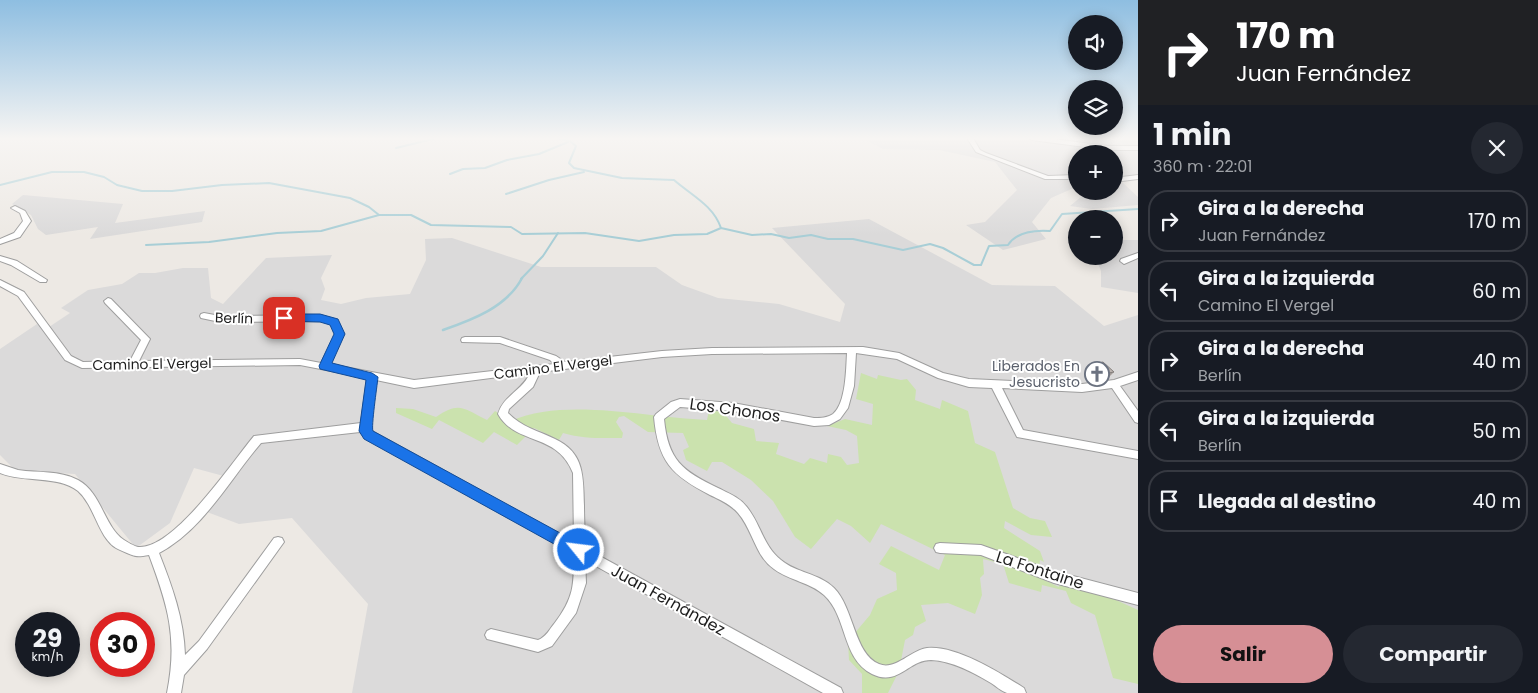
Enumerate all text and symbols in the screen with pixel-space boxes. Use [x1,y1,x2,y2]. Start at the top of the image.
text: 170 m [1236,11,1335,60]
map controls [1068,15,1123,265]
button: sound [1068,15,1123,70]
icon: right [1153,20,1218,85]
text: Juan Fernández [1236,58,1411,89]
button: layers [1068,80,1123,135]
text: 1 min [1153,113,1231,156]
button: close [1471,122,1523,174]
button: + [1068,145,1123,200]
text: 360 m · 22:01 [1153,155,1252,178]
text: Gira a la derecha [1198,195,1364,222]
icon: right [1155,207,1183,235]
text: 170 m [1468,208,1521,235]
button: − [1068,210,1123,265]
text: Juan Fernández [1198,224,1325,247]
text: Gira a la izquierda [1198,265,1375,292]
icon: left [1155,277,1183,305]
text: 60 m [1472,278,1521,305]
text: Camino El Vergel [1198,294,1334,317]
pin [263,297,305,339]
icon: arrive [270,304,298,332]
street label: Berlín [214,307,254,329]
text: Gira a la derecha [1198,335,1364,362]
icon: right [1155,347,1183,375]
text: 40 m [1472,348,1521,375]
street label: Camino El Vergel [493,350,613,384]
street label: Camino El Vergel [92,353,212,375]
place label: Liberados En Jesucristo [992,356,1080,392]
church icon: Liberados En Jesucristo [1084,361,1110,387]
text: Berlín [1198,364,1242,387]
street label: Los Chonos [688,392,782,428]
text: Gira a la izquierda [1198,405,1375,432]
icon: left [1155,417,1183,445]
text: 50 m [1472,418,1521,445]
text: Berlín [1198,434,1242,457]
icon: arrive [1155,487,1183,515]
text: Llegada al destino [1198,488,1376,515]
text: 40 m [1472,488,1521,515]
position arrow [552,523,604,575]
street label: La Fontaine [993,545,1087,595]
street label: Juan Fernández [607,559,729,641]
speed limit sign: 30 [90,612,155,677]
text: 29 [33,621,62,656]
button: Salir [1153,625,1333,683]
button: Compartir [1343,625,1523,683]
text: km/h [32,648,63,665]

